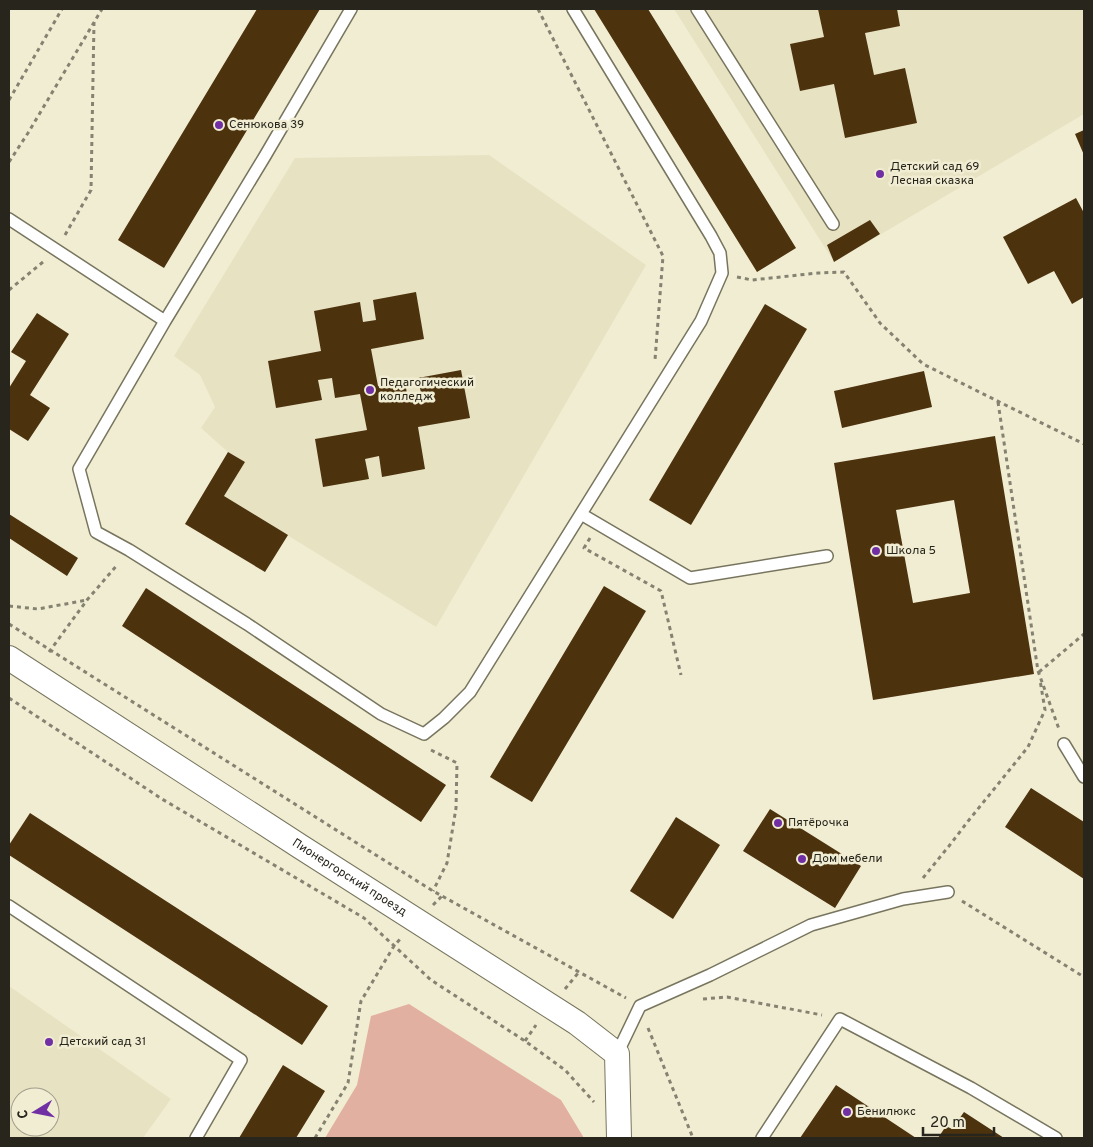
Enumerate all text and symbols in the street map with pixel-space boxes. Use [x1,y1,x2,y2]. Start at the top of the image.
place label: Сенюкова 39 [229,117,304,133]
marker: Сенюкова 39 [213,119,225,131]
place label: Детский сад 69 Лесная сказка [890,159,979,189]
marker: Детский сад 69 Лесная сказка [874,168,886,180]
place label: Педагогический колледж [380,375,474,405]
marker: Педагогический колледж [364,384,376,396]
place label: Школа 5 [886,543,936,559]
marker: Школа 5 [870,545,882,557]
place label: Пятёрочка [788,815,849,831]
marker: Пятёрочка [772,817,784,829]
street label: Пионергорский проезд [289,835,410,920]
place label: Дом мебели [812,851,882,867]
marker: Дом мебели [796,853,808,865]
place label: Детский сад 31 [59,1034,146,1050]
marker: Детский сад 31 [43,1036,55,1048]
north arrow [10,1087,60,1137]
place label: Бенилюкс [857,1104,916,1120]
scale bar [923,1104,994,1136]
marker: Бенилюкс [841,1106,853,1118]
text: С [15,1108,33,1120]
text: 20 m [930,1114,965,1133]

